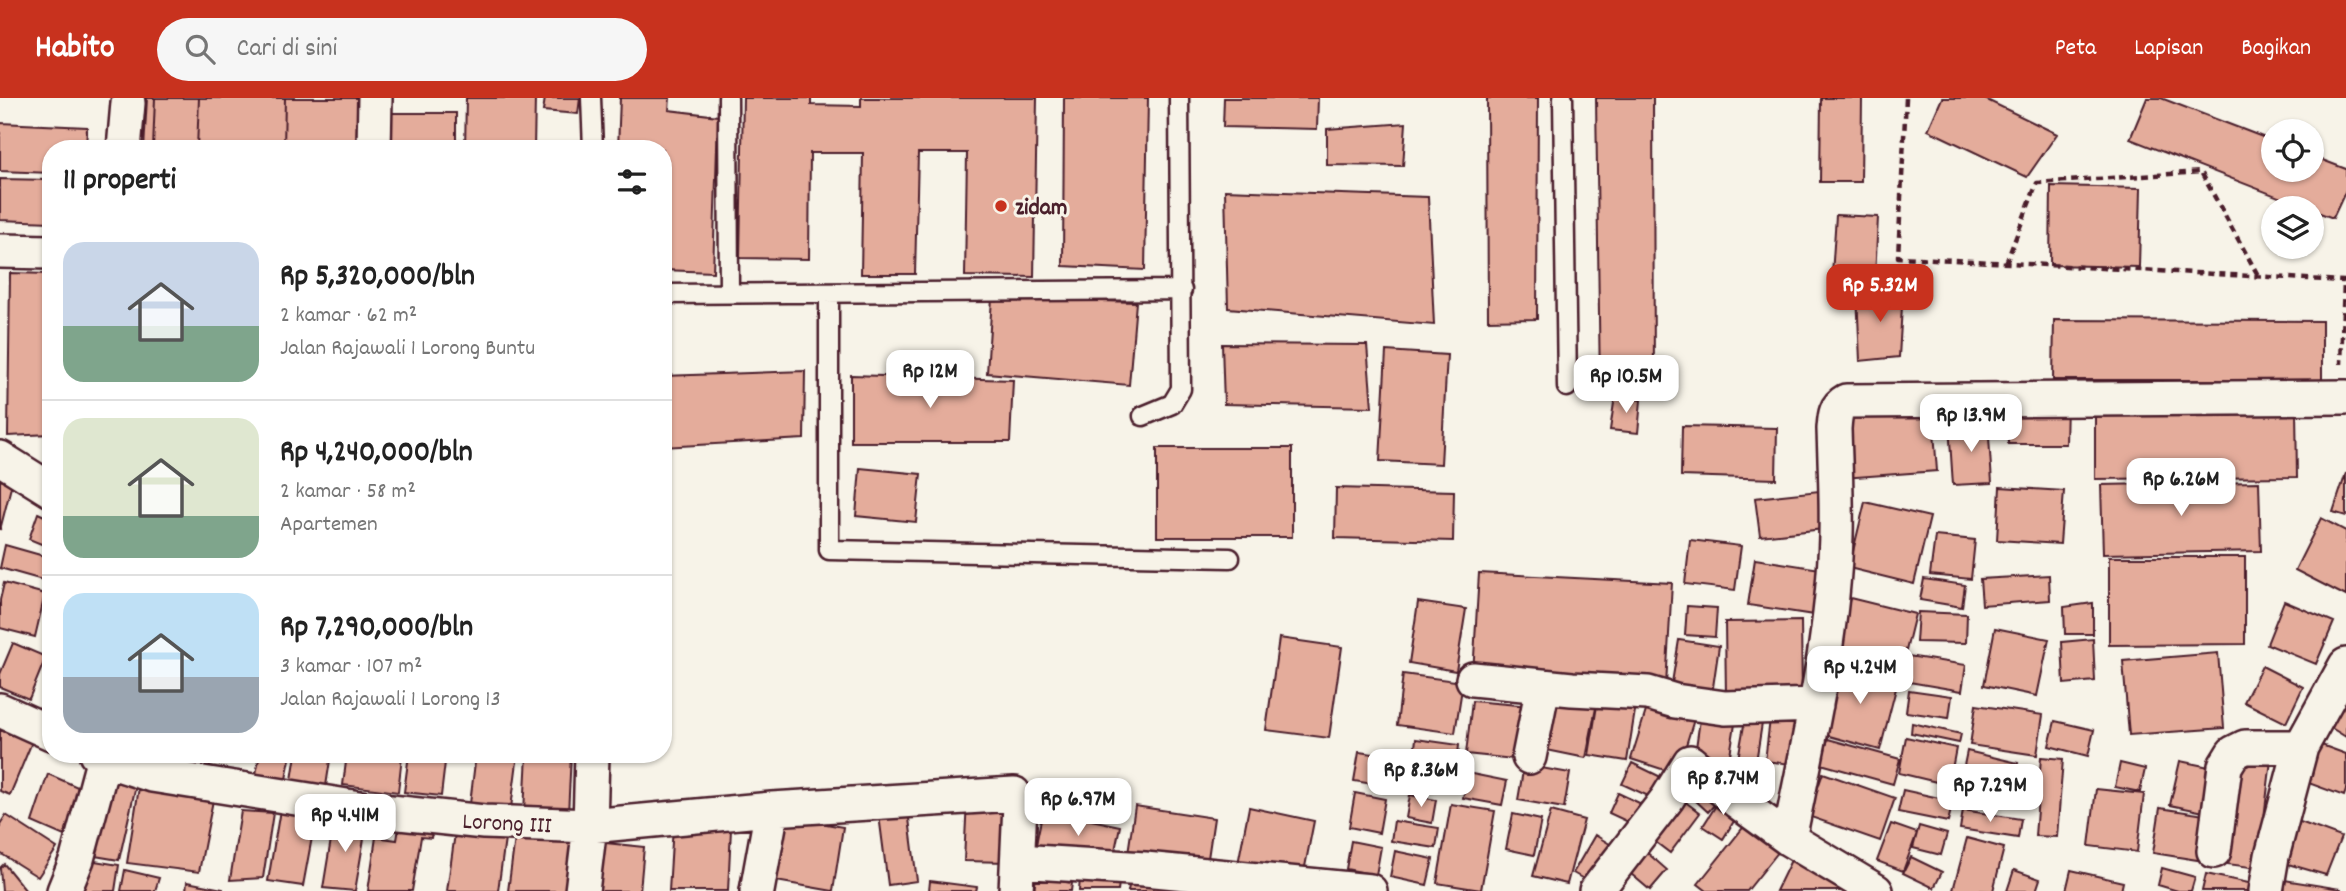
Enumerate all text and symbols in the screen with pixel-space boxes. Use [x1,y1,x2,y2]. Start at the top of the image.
search box [157,18,647,81]
text: Habito [35,26,115,73]
icon: search [181,30,219,68]
text: Cari di sini [237,31,337,68]
text: Peta [2055,32,2096,66]
text: Lapisan [2134,32,2203,66]
text: Bagikan [2241,32,2311,66]
map controls [2261,119,2324,259]
button: locate [2261,119,2324,182]
text: 11 properti [63,161,176,204]
icon: filters [613,163,651,201]
place label: zidam [1015,192,1068,226]
button: layers [2261,196,2324,259]
marker: zidam [993,198,1009,214]
text: Rp 5,320,000/bln [280,257,475,300]
pin: Rp 5.32M [1808,264,1952,324]
icon: home [119,270,203,354]
text: Rp 5.32M [1842,270,1918,303]
text: 2 kamar · 62 m² [280,300,417,333]
text: Jalan Rajawali 1 Lorong Buntu [280,333,535,366]
pin: Rp 12M [873,350,987,410]
text: Rp 12M [902,356,958,389]
pin: Rp 10.5M [1554,356,1698,415]
text: Rp 10.5M [1590,361,1662,394]
pin: Rp 13.9M [1899,394,2043,454]
text: Rp 13.9M [1936,400,2006,433]
text: Rp 4,240,000/bln [280,433,473,476]
icon: home [119,446,203,530]
pin: Rp 6.26M [2109,458,2253,518]
text: Rp 6.26M [2143,464,2219,497]
text: 2 kamar · 58 m² [280,476,416,509]
text: Apartemen [280,509,378,542]
text: Rp 7,290,000/bln [280,608,473,651]
icon: home [119,621,203,705]
pin: Rp 4.24M [1788,646,1932,706]
text: 3 kamar · 107 m² [280,651,422,684]
text: Rp 4.24M [1823,652,1897,685]
text: Jalan Rajawali 1 Lorong 13 [280,684,501,717]
pin: Rp 8.36M [1349,750,1493,809]
text: Rp 8.36M [1383,755,1459,788]
pin: Rp 8.74M [1651,758,1795,817]
text: Rp 8.74M [1687,763,1759,796]
pin: Rp 7.29M [1918,764,2062,824]
text: Rp 7.29M [1953,770,2027,803]
pin: Rp 6.97M [1006,778,1150,838]
text: Rp 6.97M [1041,784,1115,817]
pin: Rp 4.41M [273,794,417,854]
text: Rp 4.41M [311,800,379,833]
street label: Lorong III [461,806,553,844]

